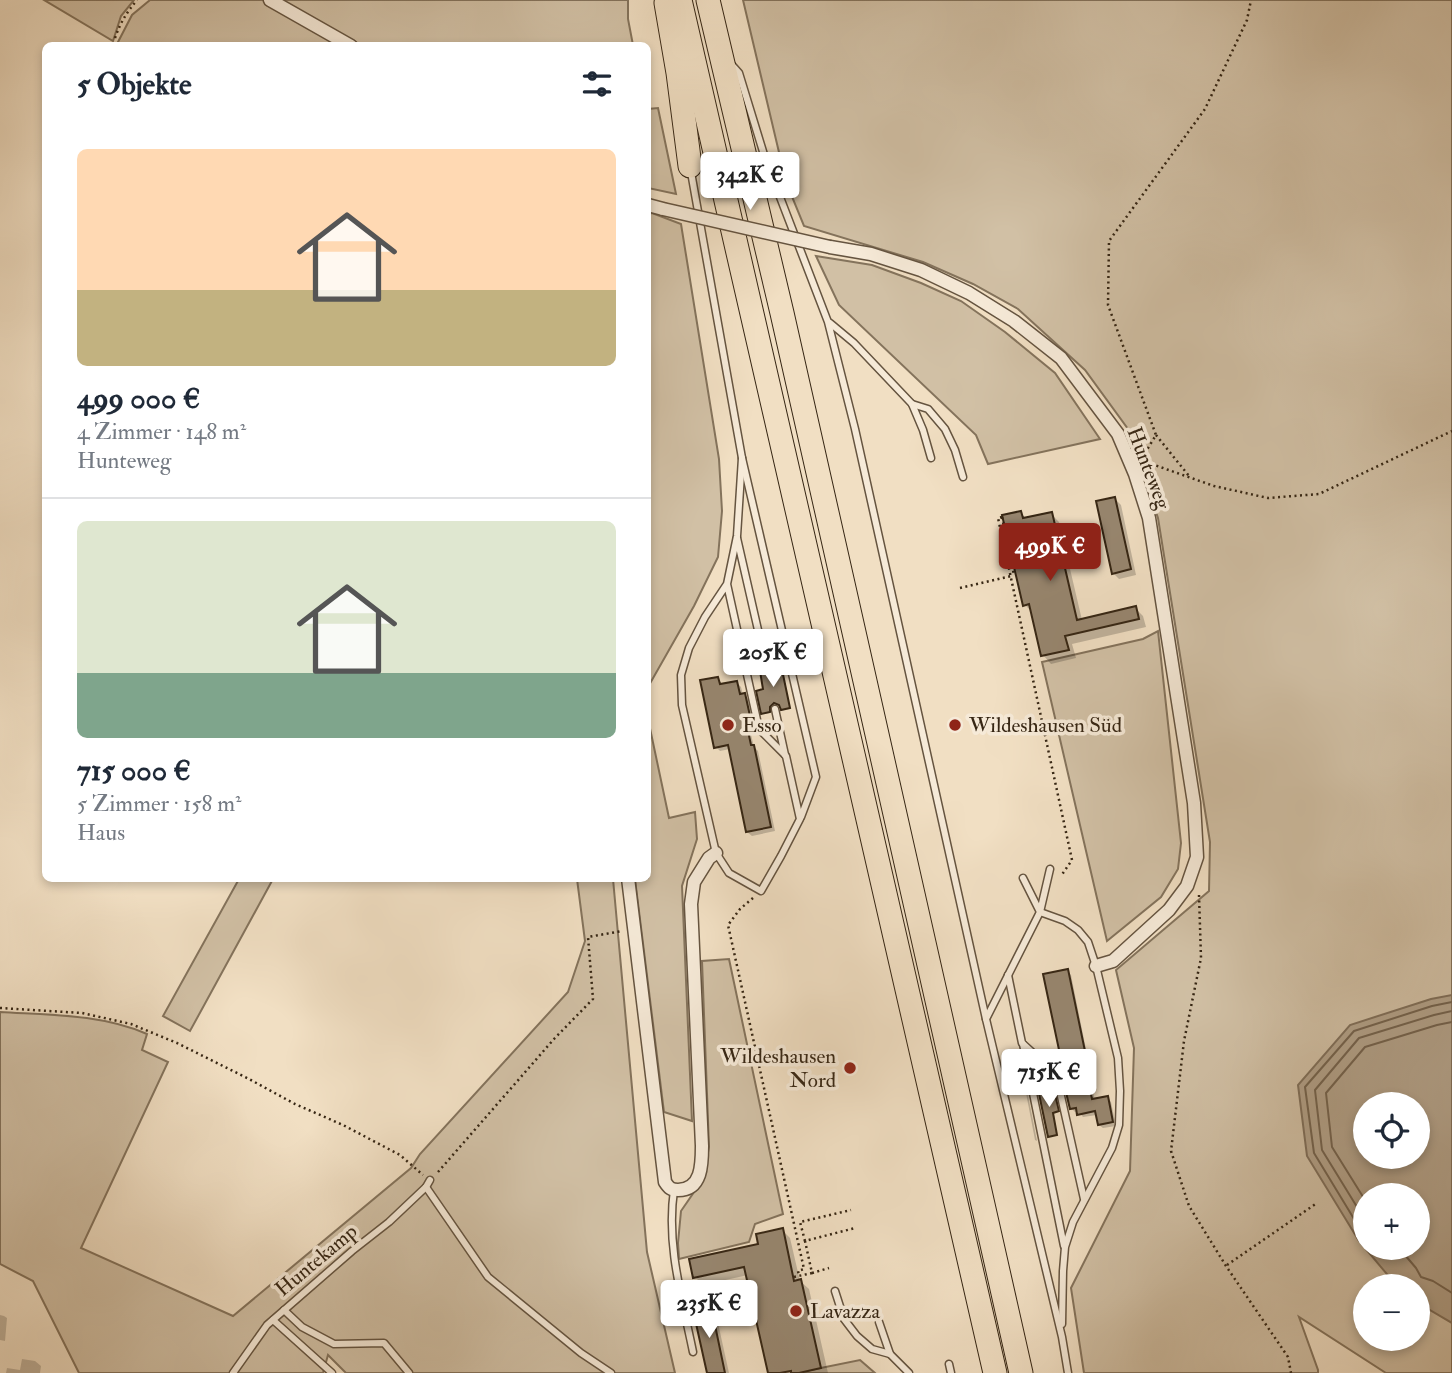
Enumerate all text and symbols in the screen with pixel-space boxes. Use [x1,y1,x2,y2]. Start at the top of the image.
icon: filters [578,65,616,103]
text: 5 Objekte [77,66,191,103]
pin: 342K € [693,152,807,212]
text: 342K € [716,160,784,189]
icon: home [284,194,410,320]
text: 499 000 € [77,380,200,417]
text: 4 Zimmer · 148 m² [77,417,246,446]
street label: Hunteweg [1121,423,1177,514]
text: Hunteweg [77,446,171,475]
pin: 499K € [993,524,1107,583]
text: 499K € [1015,531,1085,560]
icon: home [284,566,410,692]
pin: 205K € [716,630,830,689]
text: 205K € [739,637,807,666]
place label: Esso [742,712,782,739]
place label: Wildeshausen Süd [968,712,1123,739]
marker: Esso [720,717,736,733]
marker: Wildeshausen Süd [947,717,963,733]
text: 715 000 € [77,752,191,789]
text: 5 Zimmer · 158 m² [77,789,242,818]
text: Haus [77,818,125,847]
place label: Wildeshausen Nord [719,1043,837,1094]
pin: 715K € [992,1050,1106,1109]
text: 715K € [1017,1057,1081,1086]
marker: Wildeshausen Nord [842,1060,858,1076]
map controls [1353,1092,1430,1351]
button: locate [1353,1092,1430,1169]
button: + [1353,1183,1430,1260]
street label: Huntekamp [270,1218,363,1303]
button: − [1353,1274,1430,1351]
pin: 235K € [652,1280,766,1340]
text: 235K € [677,1288,741,1317]
place label: Lavazza [810,1298,880,1325]
marker: Lavazza [788,1303,804,1319]

